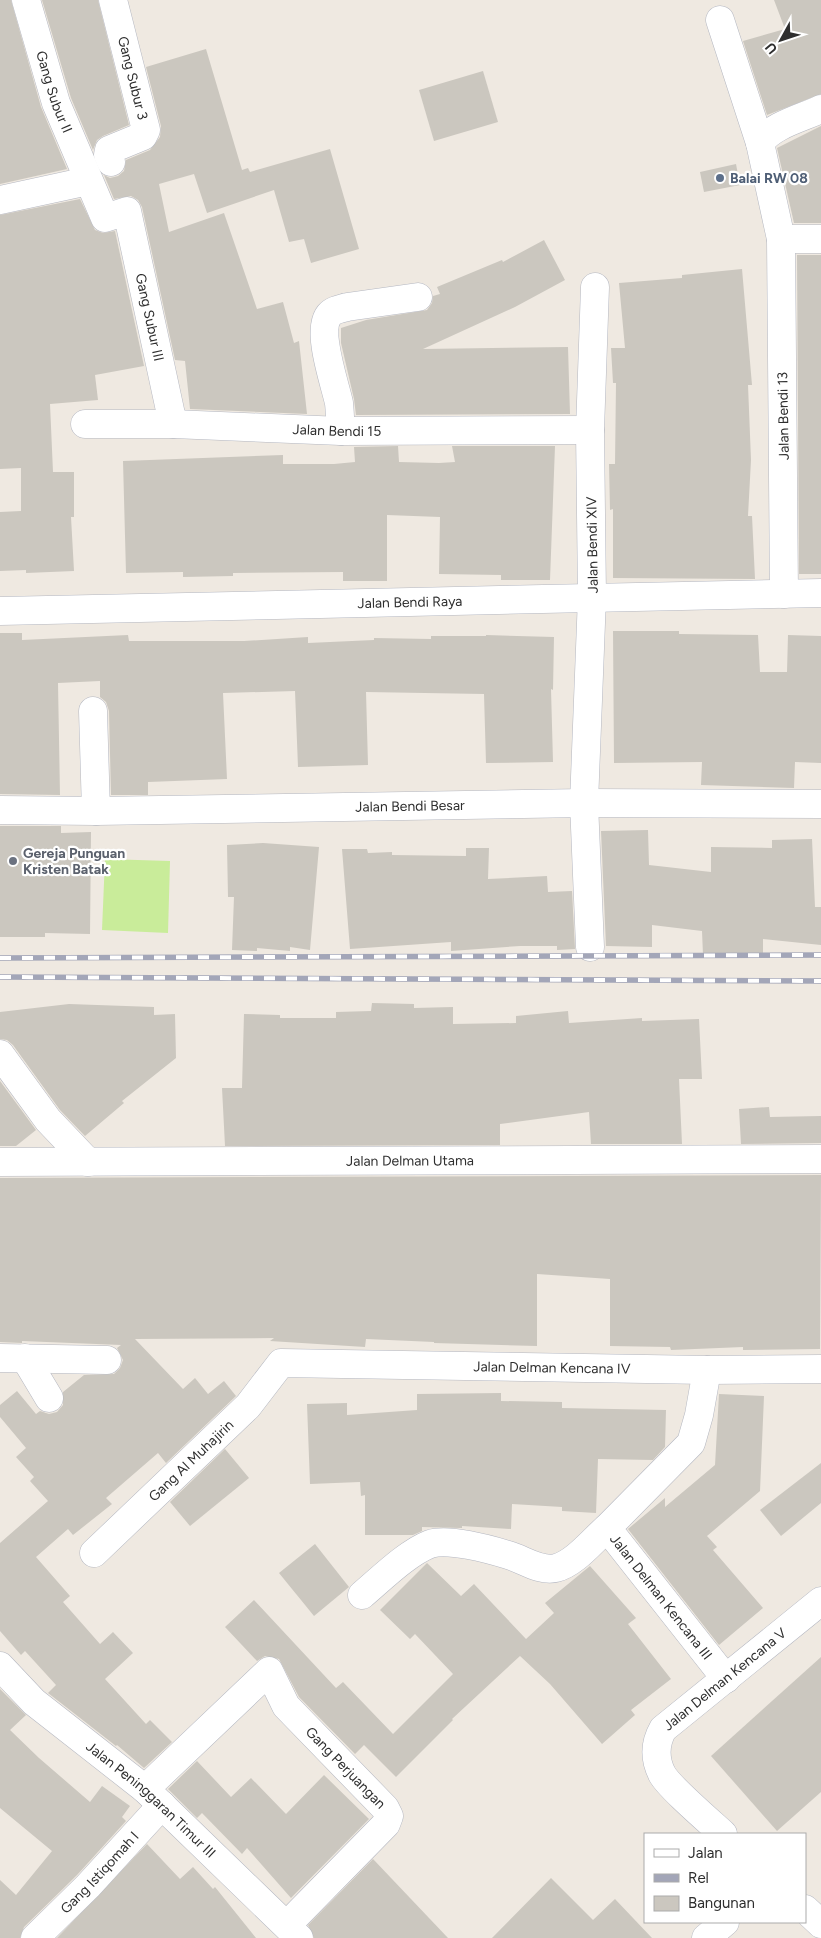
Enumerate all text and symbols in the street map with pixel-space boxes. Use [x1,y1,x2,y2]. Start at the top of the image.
north arrow [756,15,806,65]
street label: Gang Subur 3 [114,35,151,122]
text: U [762,39,781,57]
street label: Gang Subur II [32,49,76,135]
place label: Balai RW 08 [730,170,808,187]
marker: Balai RW 08 [714,172,726,184]
street label: Gang Subur III [132,272,167,363]
street label: Jalan Bendi 13 [774,372,793,460]
street label: Jalan Bendi 15 [292,421,381,440]
street label: Jalan Bendi XIV [583,496,602,594]
street label: Jalan Bendi Raya [357,593,463,612]
street label: Jalan Bendi Besar [355,797,465,816]
place label: Gereja Punguan Kristen Batak [23,845,125,878]
marker: Gereja Punguan Kristen Batak [7,855,19,867]
street label: Jalan Delman Utama [346,1152,474,1170]
street label: Jalan Delman Kencana IV [473,1358,631,1378]
street label: Gang Al Muhajirin [145,1416,237,1505]
street label: Jalan Delman Kencana III [606,1531,716,1663]
street label: Jalan Delman Kencana V [660,1624,790,1734]
street label: Gang Perjuangan [302,1724,389,1813]
street label: Jalan Peninggaran Timur III [83,1738,219,1862]
street label: Gang Istiqomah I [57,1828,143,1917]
legend [644,1833,806,1923]
text: Jalan [688,1844,723,1862]
text: Rel [688,1869,709,1887]
text: Bangunan [688,1894,755,1912]

